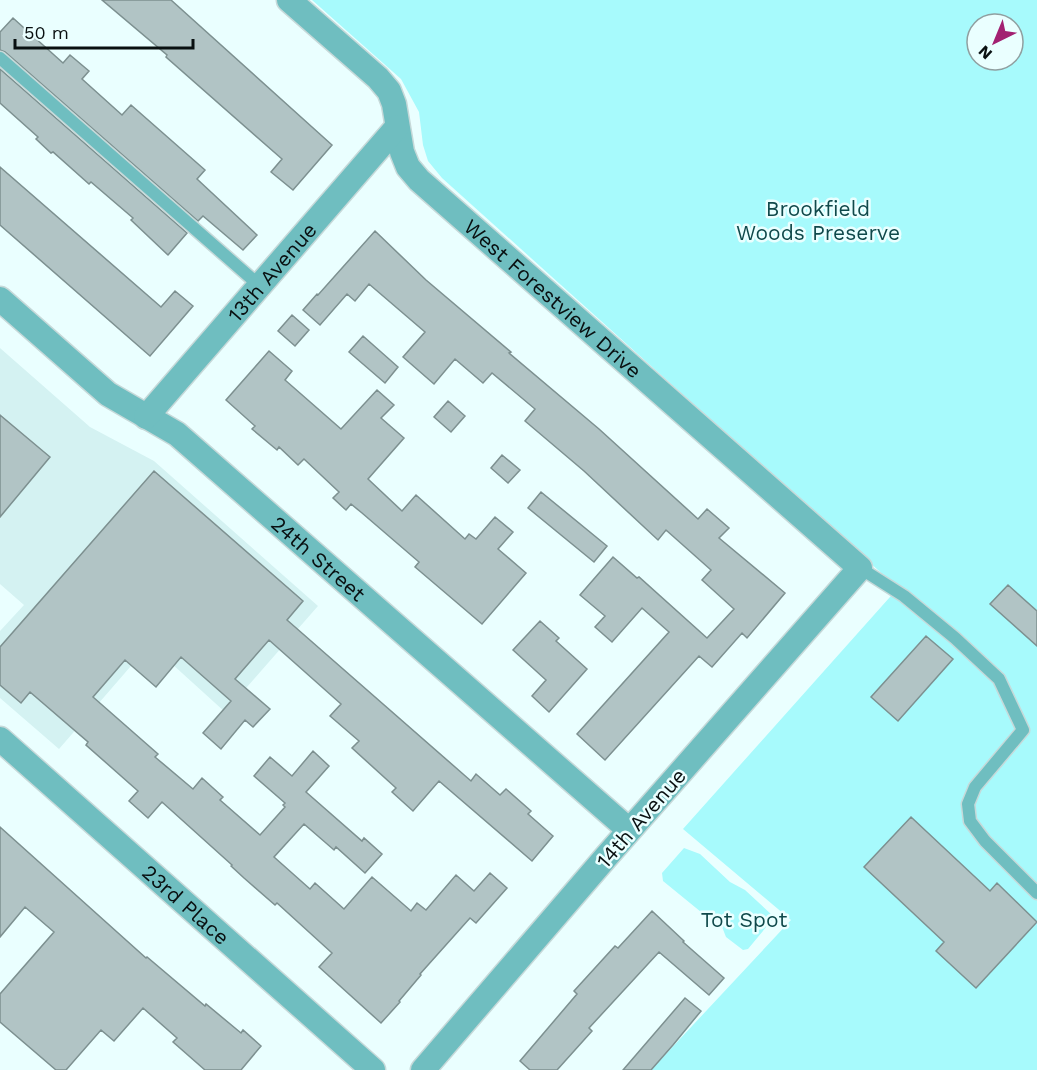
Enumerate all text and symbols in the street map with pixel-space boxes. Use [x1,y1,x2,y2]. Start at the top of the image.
scale bar [15,12,194,50]
north arrow [965,12,1025,72]
text: 50 m [24,22,69,43]
text: N [974,42,996,64]
park label: Brookfield Woods Preserve [736,196,900,245]
street label: West Forestview Drive [459,213,647,383]
street label: 13th Avenue [222,217,321,326]
street label: 24th Street [267,510,371,606]
street label: 14th Avenue [591,763,691,873]
street label: 23rd Place [138,859,235,949]
park label: Tot Spot [701,907,787,932]

